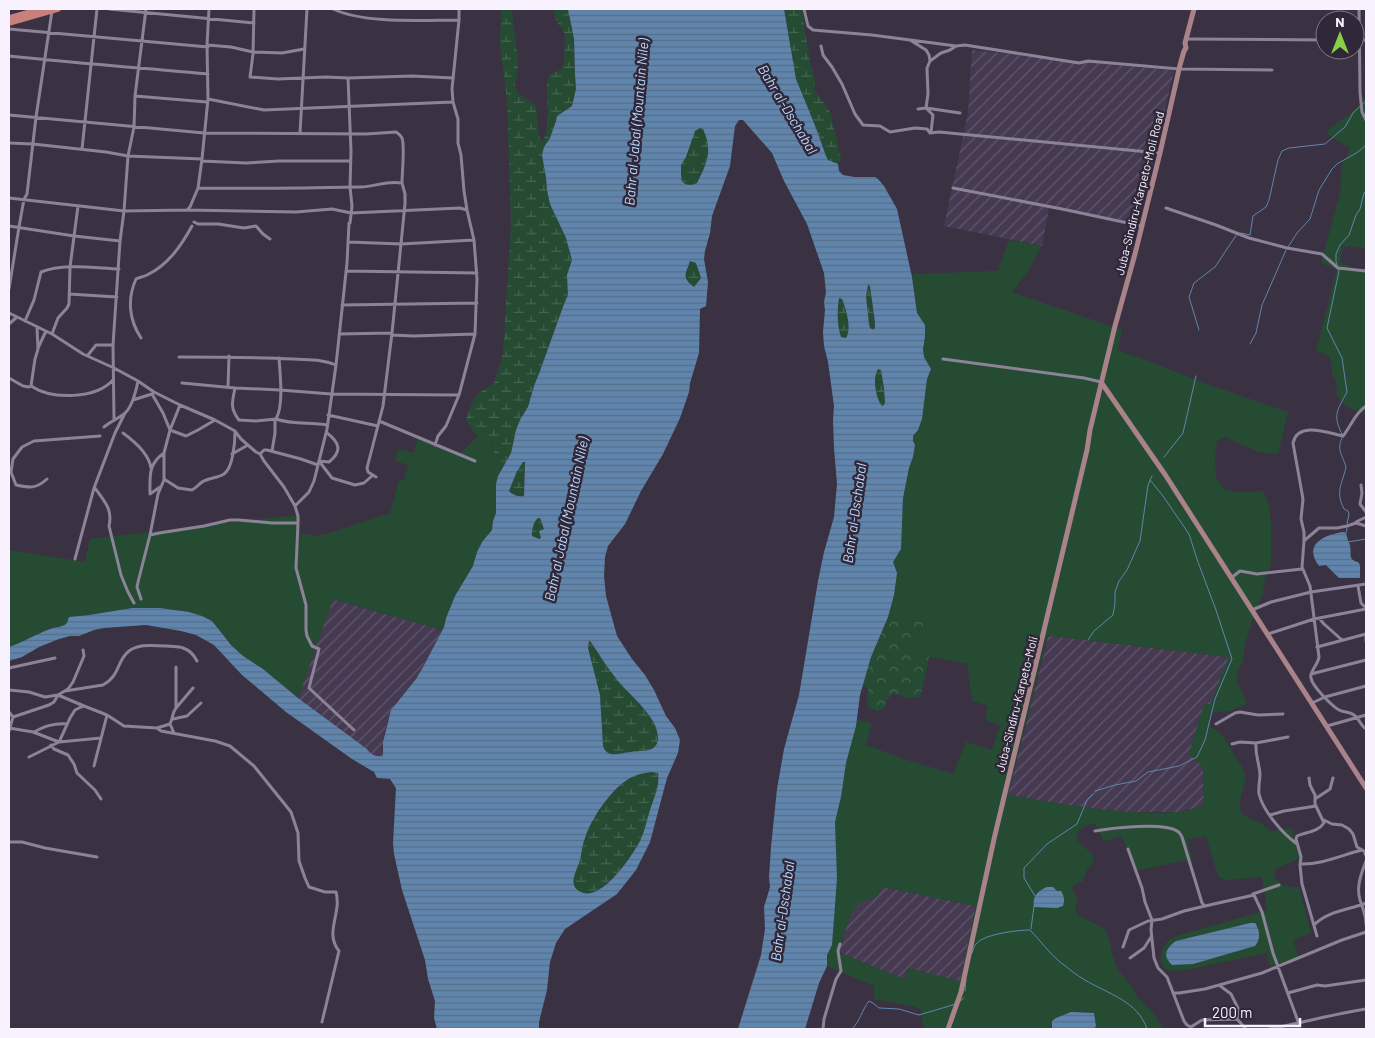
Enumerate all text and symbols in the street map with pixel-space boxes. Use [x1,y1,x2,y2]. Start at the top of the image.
north arrow [1315,10,1365,60]
text: N [1335,13,1345,30]
water label: Bahr al Jabal (Mountain Nile) [620,37,652,206]
water label: Bahr al-Dschabal [755,61,821,157]
street label: Juba-Sindiru-Karpeto-Moli Road [1112,110,1166,276]
water label: Bahr al Jabal (Mountain Nile) [540,435,592,603]
water label: Bahr al-Dschabal [839,462,869,564]
street label: Juba-Sindiru-Karpeto-Moli [992,635,1040,773]
water label: Bahr al-Dschabal [767,860,797,962]
scale bar [1205,996,1300,1028]
text: 200 m [1212,1003,1252,1021]

